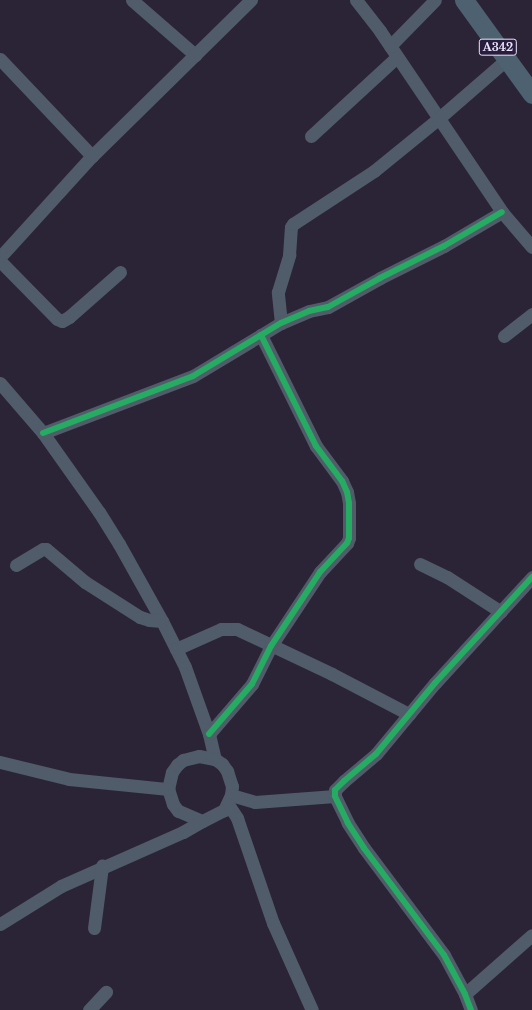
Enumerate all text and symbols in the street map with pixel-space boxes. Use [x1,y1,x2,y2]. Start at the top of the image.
road number: A342 [478,38,518,56]

